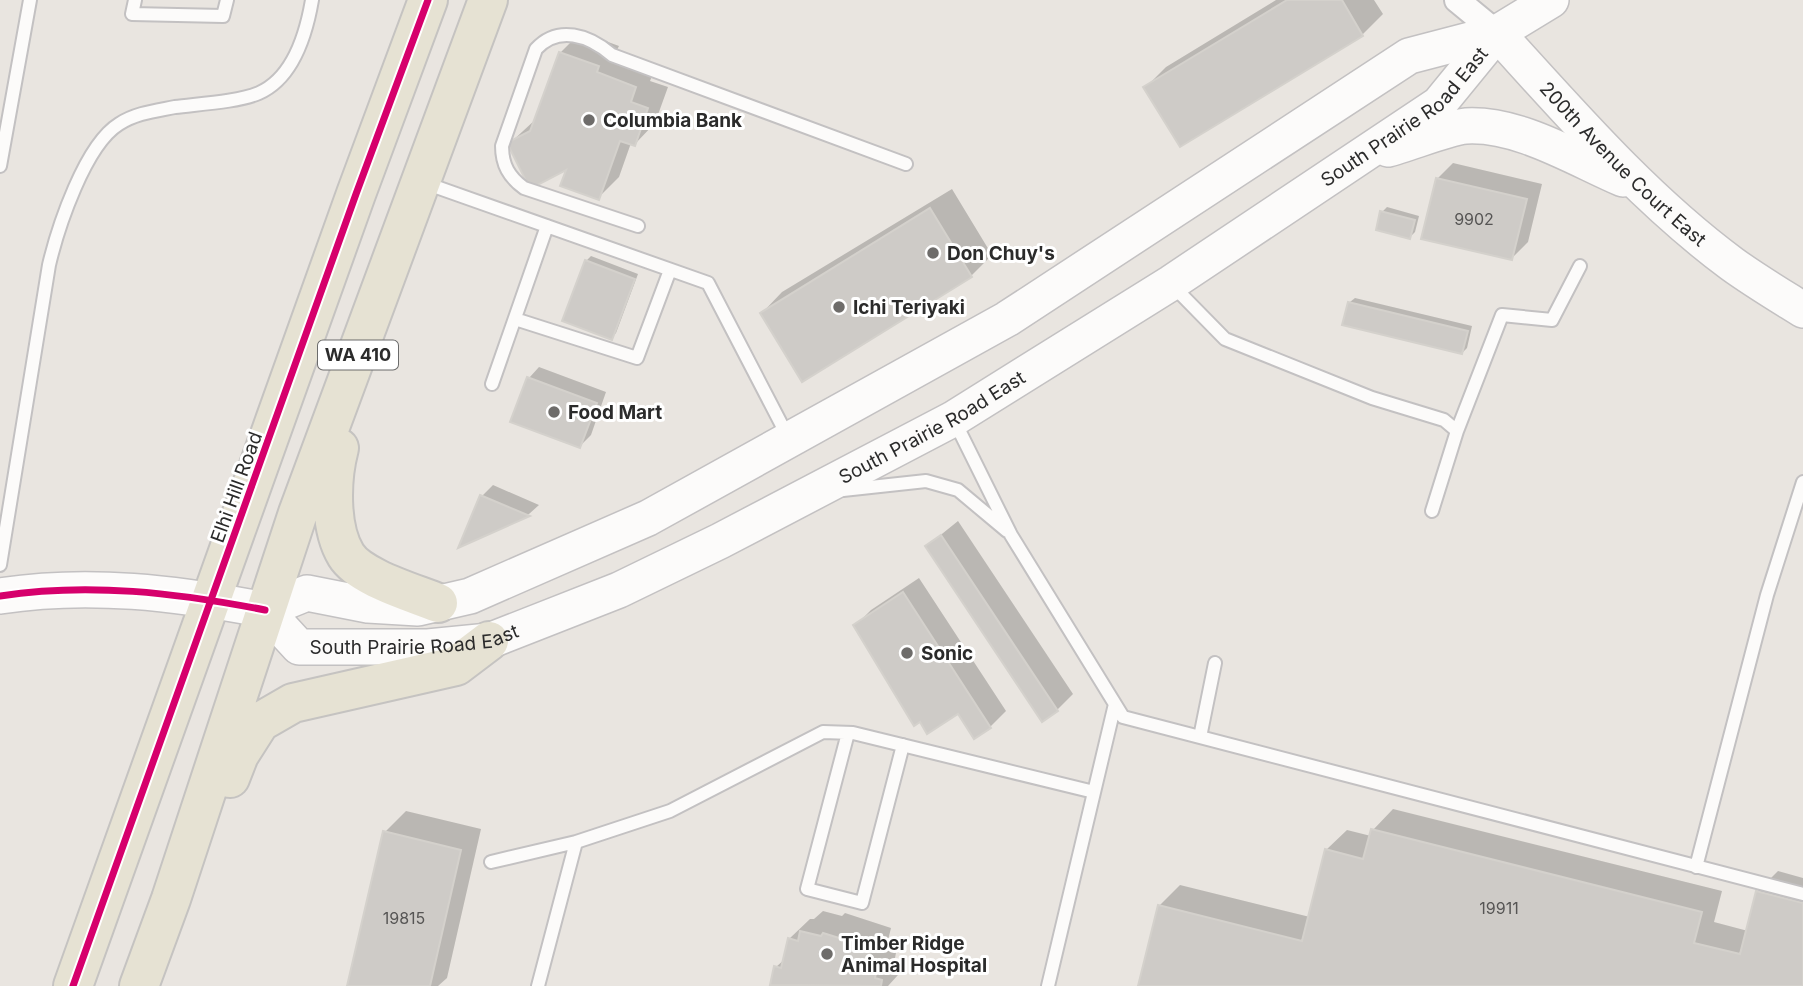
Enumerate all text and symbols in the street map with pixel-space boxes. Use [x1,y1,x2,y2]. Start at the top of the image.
street label: South Prairie Road East [1317,42,1493,192]
street label: 200th Avenue Court East [1535,77,1711,251]
place label: Columbia Bank [603,109,742,132]
marker: Columbia Bank [581,112,597,128]
house number: 9902 [1454,209,1494,229]
place label: Don Chuy's [947,242,1055,265]
marker: Don Chuy's [925,245,941,261]
place label: Ichi Teriyaki [853,296,965,319]
marker: Ichi Teriyaki [831,299,847,315]
road number: WA 410 [318,340,398,370]
street label: South Prairie Road East [835,366,1029,489]
place label: Food Mart [568,401,662,424]
marker: Food Mart [546,404,562,420]
street label: Elhi Hill Road [206,429,267,546]
street label: South Prairie Road East [310,620,522,659]
place label: Sonic [921,642,973,665]
marker: Sonic [899,645,915,661]
house number: 19911 [1479,898,1519,918]
house number: 19815 [383,908,425,928]
place label: Timber Ridge Animal Hospital [841,932,987,977]
marker: Timber Ridge Animal Hospital [819,946,835,962]

